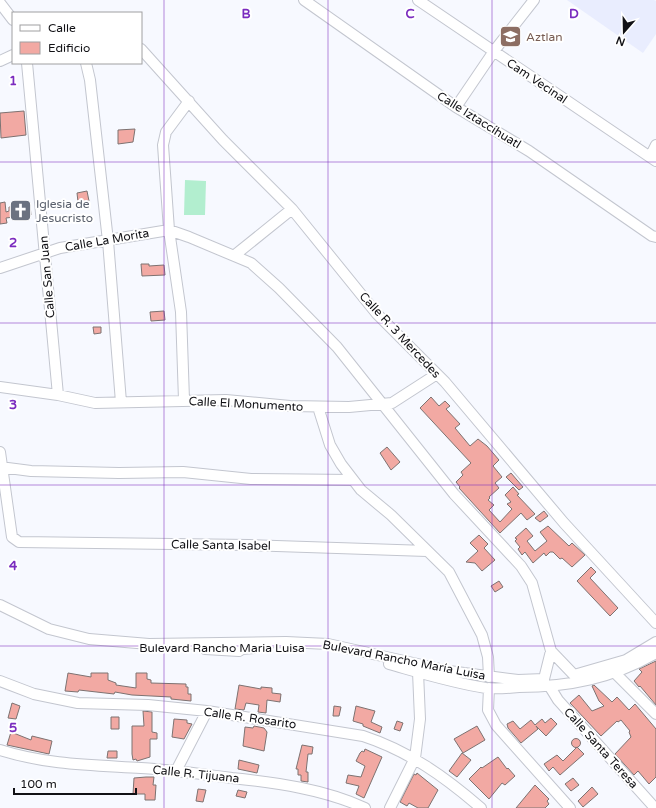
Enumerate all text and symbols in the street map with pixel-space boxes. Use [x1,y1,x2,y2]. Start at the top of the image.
text: B [241,6,251,22]
text: C [405,6,415,22]
text: D [569,6,579,22]
legend [12,12,142,64]
north arrow [604,12,644,52]
text: Calle [48,21,76,35]
school or university icon: Aztlan [498,24,524,50]
place label: Aztlan [526,30,563,44]
text: N [614,33,627,49]
text: Edificio [48,41,90,55]
street label: Cam Vecinal [504,56,570,106]
text: 1 [9,73,17,89]
street label: Calle Iztaccíhuatl [435,89,523,151]
place label: Iglesia de Jesucristo [36,197,93,225]
church icon: Iglesia de Jesucristo [7,198,33,224]
street label: Calle La Morita [64,226,150,254]
text: 2 [9,235,17,251]
street label: Calle San Juan [36,235,58,319]
street label: Calle R. 3 Mercedes [357,289,444,381]
street label: Calle El Monumento [188,394,304,414]
text: 3 [9,397,17,413]
street label: Calle Santa Isabel [171,537,271,553]
text: 4 [9,558,18,574]
street label: Bulevard Rancho María Luisa [321,637,487,683]
street label: Bulevard Rancho Maria Luisa [139,641,305,655]
street label: Calle R. Rosarito [203,705,297,731]
street label: Calle Santa Teresa [561,705,641,791]
text: 5 [9,720,17,736]
street label: Calle R. Tijuana [152,762,240,786]
scale bar [14,770,136,796]
text: 100 m [20,777,57,791]

